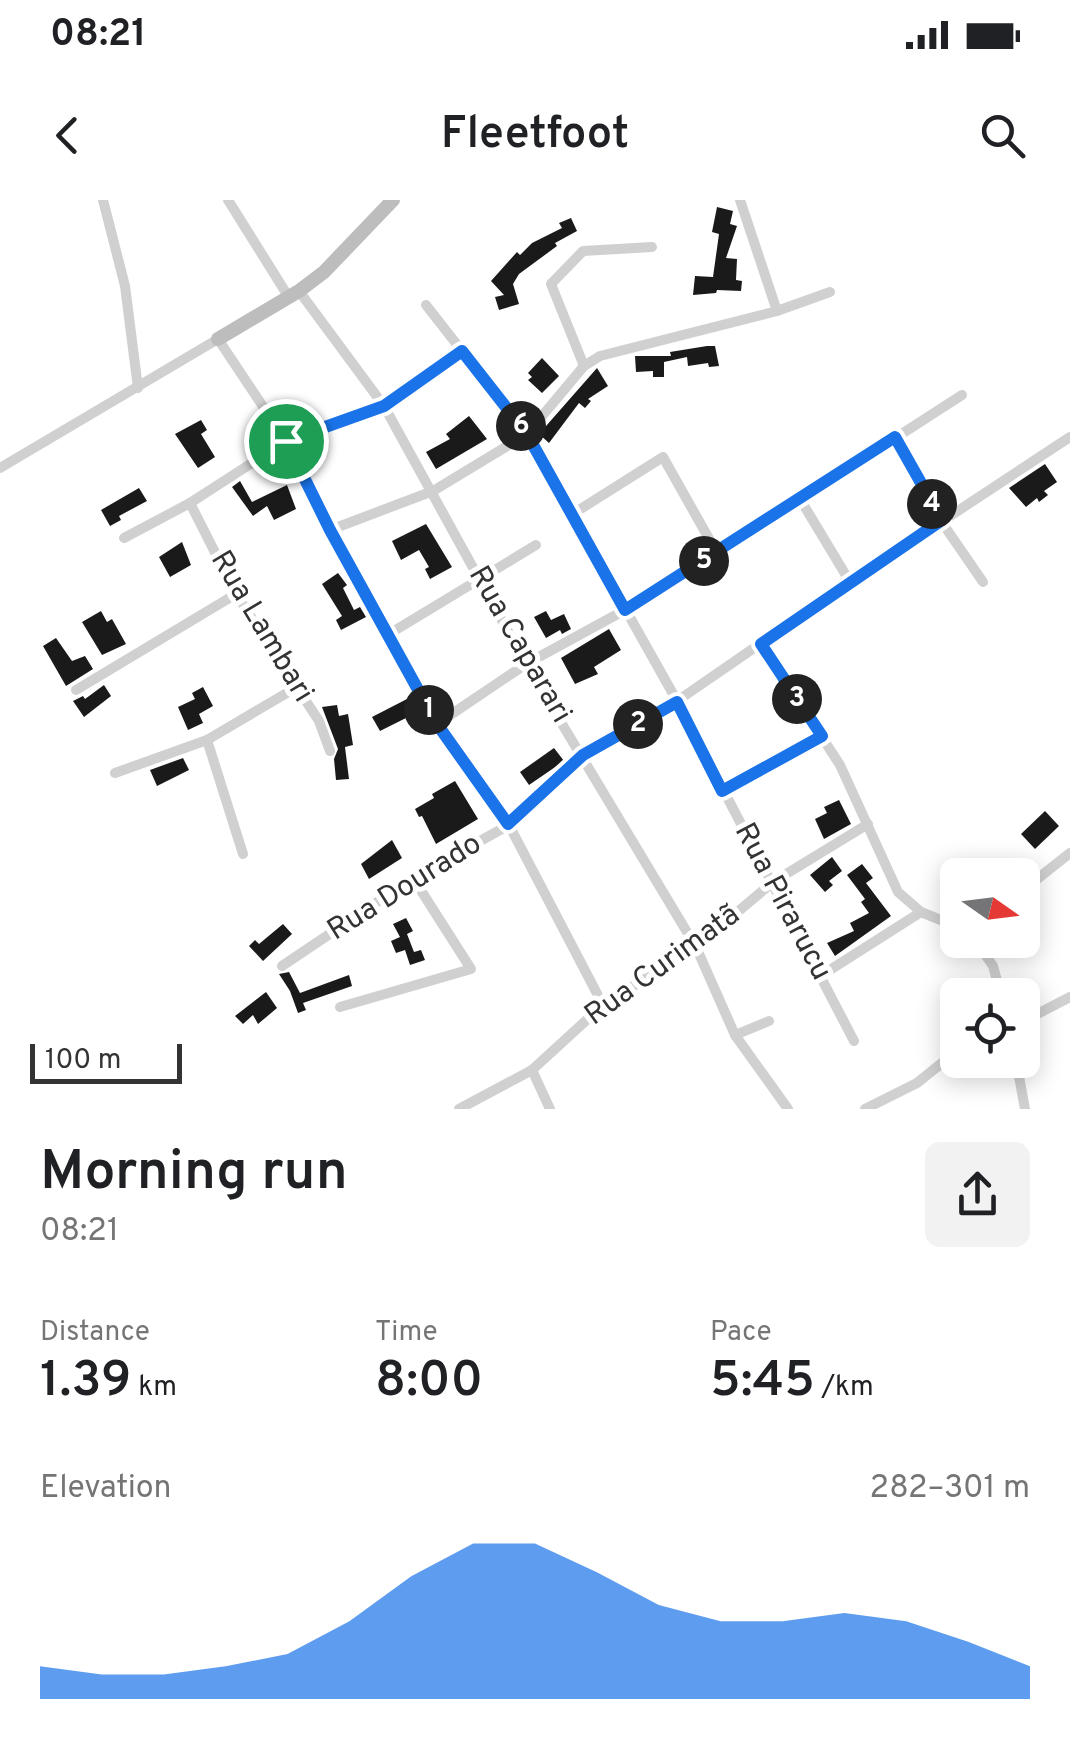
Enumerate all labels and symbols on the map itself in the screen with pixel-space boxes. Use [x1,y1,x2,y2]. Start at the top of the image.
pin [244,399,329,484]
pin: 6 [496,401,546,451]
pin: 4 [907,479,957,529]
pin: 5 [679,536,729,586]
street label: Rua Lambari [201,544,321,710]
street label: Rua Caparari [459,560,579,730]
pin: 3 [772,674,822,724]
pin: 1 [404,685,454,735]
pin: 2 [613,699,663,749]
street label: Rua Pirarucu [725,817,839,987]
street label: Rua Dourado [321,826,489,950]
north arrow [940,858,1040,958]
street label: Rua Curimatã [578,897,748,1035]
scale bar [30,1039,182,1084]

